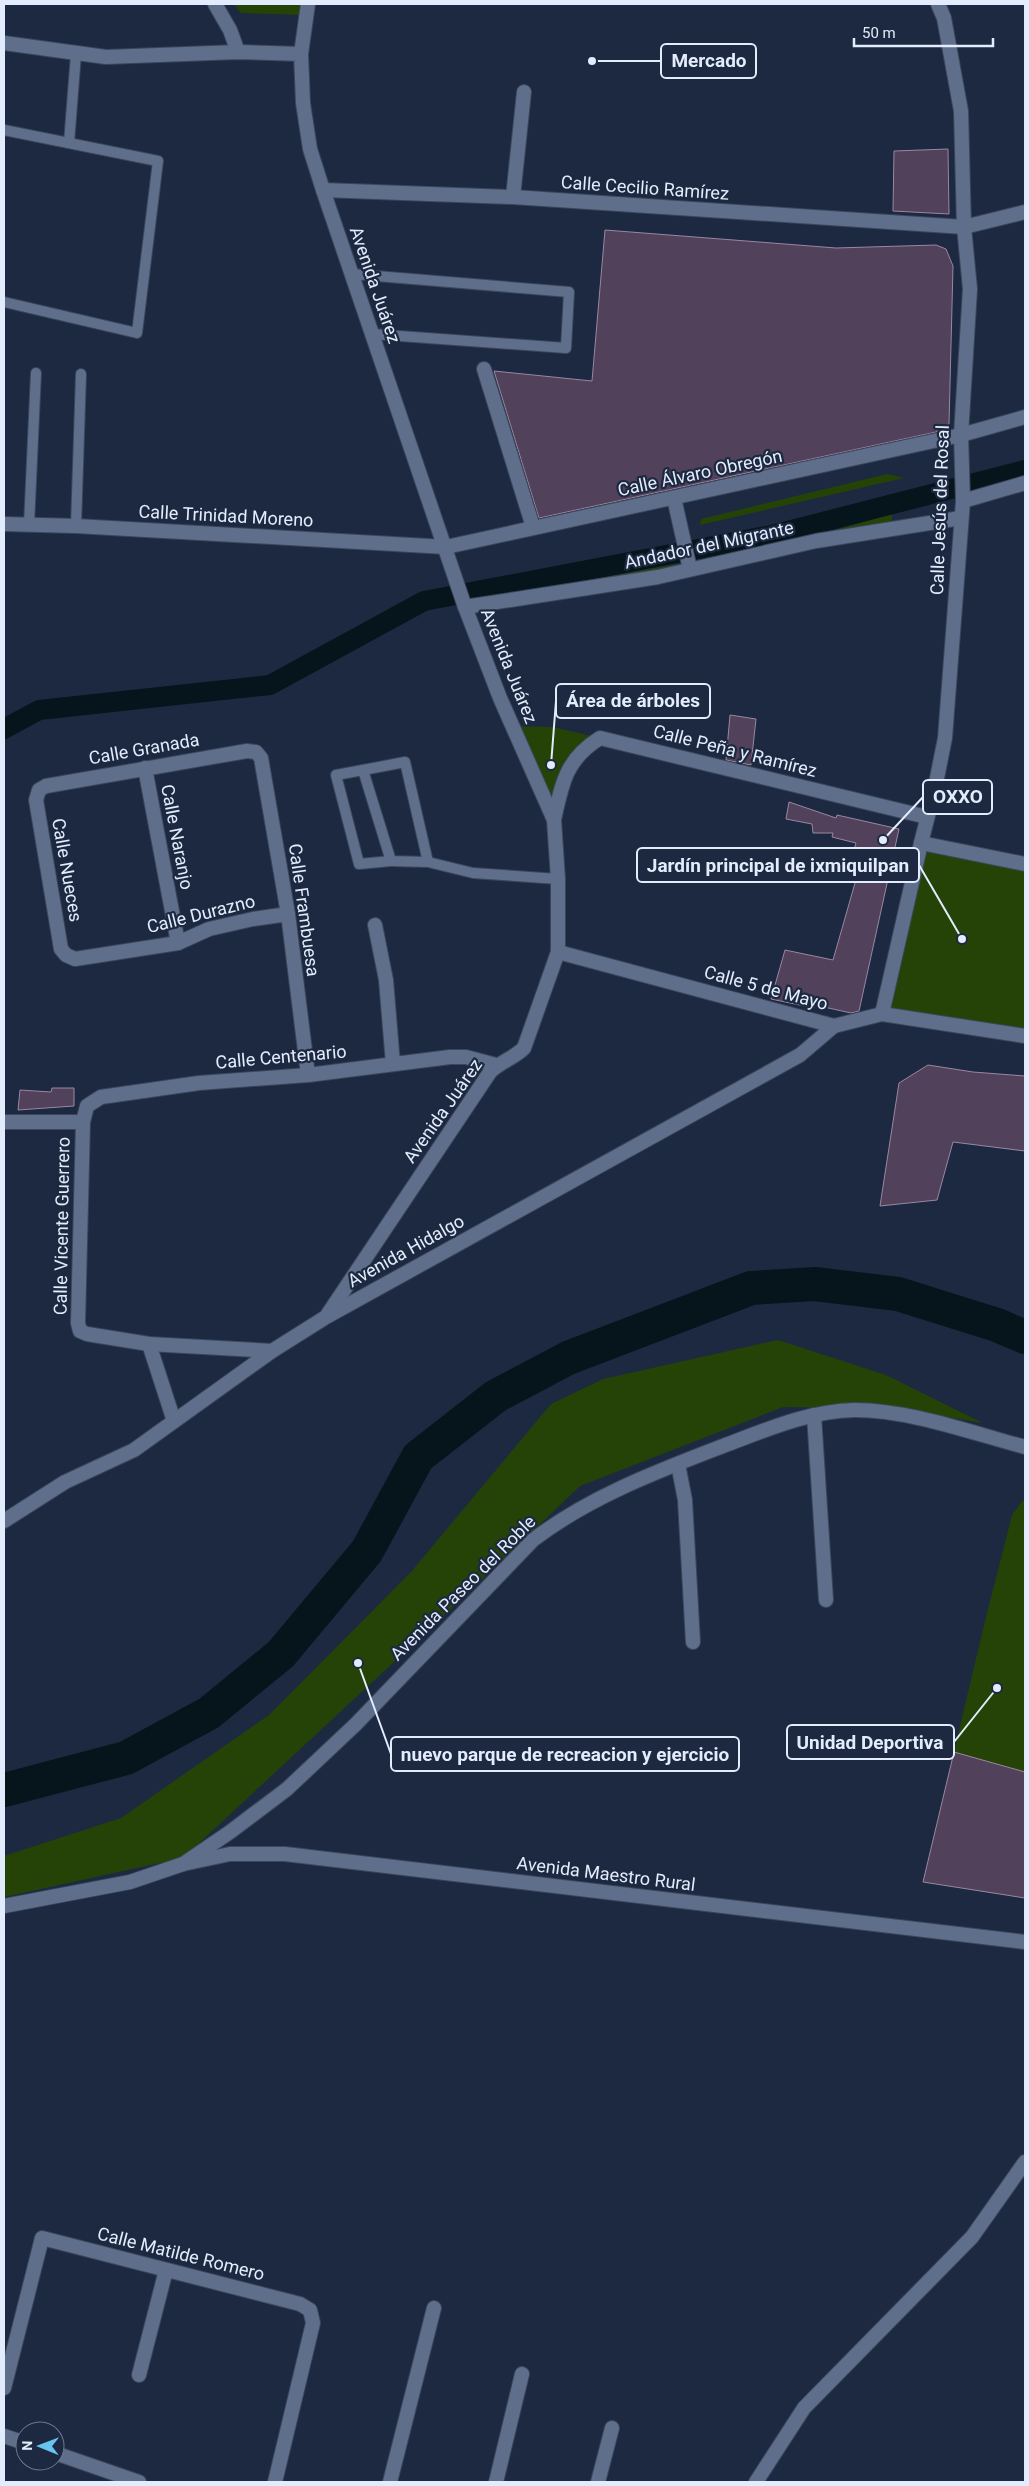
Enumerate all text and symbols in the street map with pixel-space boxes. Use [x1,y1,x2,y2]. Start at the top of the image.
scale bar [854,15,993,47]
text: 50 m [862,24,896,42]
callout: Mercado [661,44,756,78]
text: Mercado [671,49,747,72]
street label: Calle Cecilio Ramírez [560,171,730,204]
street label: Avenida Juárez [346,224,405,346]
street label: Calle Jesús del Rosal [926,425,953,595]
street label: Calle Álvaro Obregón [616,445,784,500]
street label: Calle Trinidad Moreno [138,500,314,531]
street label: Andador del Migrante [622,516,795,573]
street label: Avenida Juárez [477,605,542,726]
callout: Área de árboles [556,684,710,718]
text: Área de árboles [566,689,700,712]
street label: Calle Peña y Ramírez [651,720,819,781]
street label: Calle Granada [87,728,201,769]
callout: OXXO [923,780,992,814]
street label: Calle Naranjo [157,782,198,891]
text: OXXO [933,785,983,808]
street label: Calle Nueces [48,816,87,923]
street label: Calle Frambuesa [285,842,324,978]
callout: Jardín principal de ixmiquilpan [637,848,919,882]
text: Jardín principal de ixmiquilpan [647,854,909,877]
street label: Calle Durazno [145,890,257,937]
street label: Calle 5 de Mayo [702,961,830,1014]
street label: Calle Centenario [215,1040,347,1073]
street label: Avenida Juárez [399,1055,486,1167]
street label: Calle Vicente Guerrero [49,1137,74,1315]
street label: Avenida Hidalgo [344,1210,468,1291]
street label: Avenida Paseo del Roble [386,1511,540,1665]
callout: Unidad Deportiva [787,1725,954,1759]
text: Unidad Deportiva [796,1731,944,1754]
callout: nuevo parque de recreacion y ejercicio [391,1737,739,1771]
text: nuevo parque de recreacion y ejercicio [401,1743,729,1766]
street label: Avenida Maestro Rural [515,1852,697,1895]
street label: Calle Matilde Romero [95,2223,267,2284]
north arrow [15,2421,65,2471]
text: N [19,2441,35,2451]

